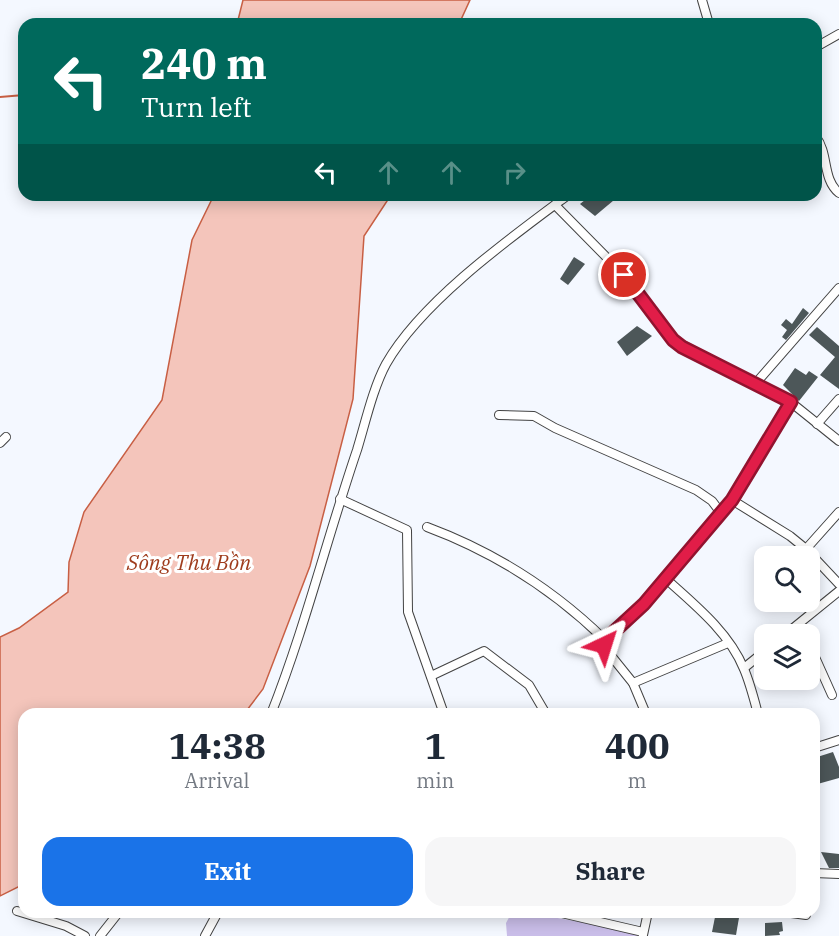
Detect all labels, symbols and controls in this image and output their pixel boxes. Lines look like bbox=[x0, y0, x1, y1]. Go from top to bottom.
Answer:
text: 240 m bbox=[141, 36, 267, 91]
icon: left bbox=[42, 42, 120, 120]
text: Turn left bbox=[141, 89, 252, 124]
icon: left bbox=[309, 156, 342, 189]
icon: ahead bbox=[372, 156, 405, 189]
icon: ahead bbox=[435, 156, 468, 189]
icon: right bbox=[498, 156, 531, 189]
pin bbox=[598, 249, 649, 300]
icon: arrive bbox=[607, 258, 640, 291]
map controls bbox=[754, 546, 820, 690]
button: search bbox=[754, 546, 820, 612]
water label: Sông Thu Bồn bbox=[126, 548, 251, 576]
position arrow bbox=[572, 613, 636, 677]
button: layers bbox=[754, 624, 820, 690]
text: 14:38 bbox=[168, 722, 266, 769]
text: 1 bbox=[424, 722, 446, 769]
text: 400 bbox=[605, 722, 670, 769]
text: Arrival bbox=[185, 767, 250, 794]
text: min bbox=[416, 767, 454, 794]
text: m bbox=[628, 767, 647, 794]
button: Exit bbox=[42, 837, 413, 906]
button: Share bbox=[425, 837, 796, 906]

